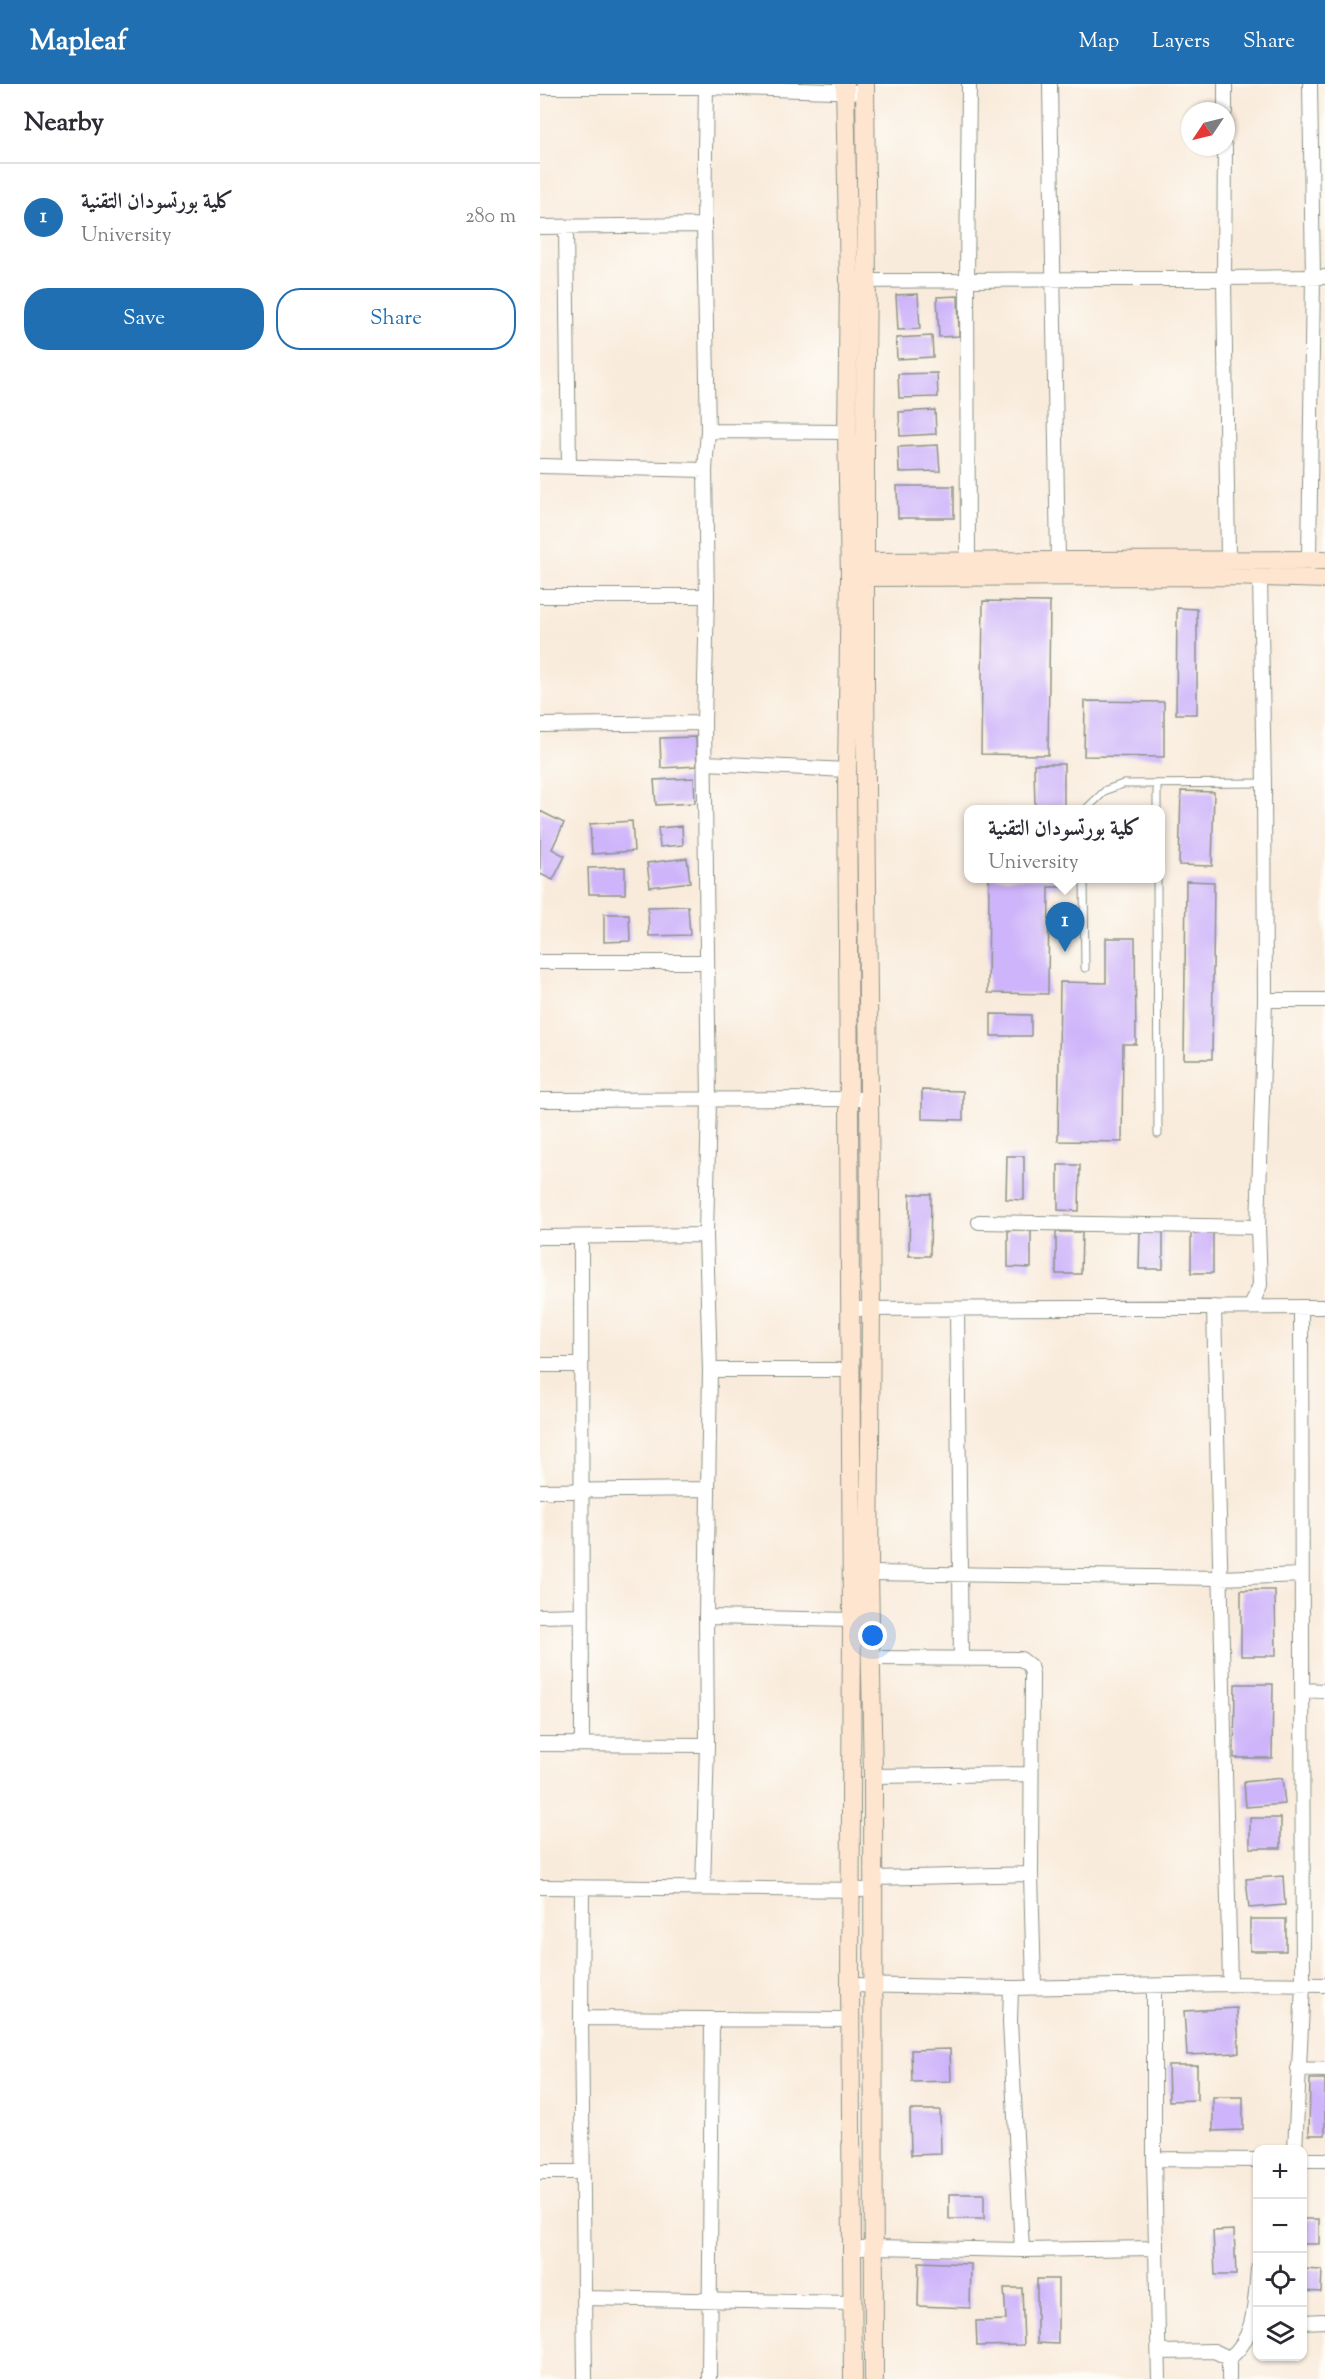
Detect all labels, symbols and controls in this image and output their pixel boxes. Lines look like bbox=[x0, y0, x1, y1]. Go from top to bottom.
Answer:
text: Mapleaf bbox=[30, 22, 127, 62]
text: Map bbox=[1079, 27, 1119, 57]
text: Layers bbox=[1152, 27, 1210, 57]
text: Share bbox=[1243, 27, 1295, 57]
north arrow bbox=[1181, 102, 1235, 156]
text: Nearby bbox=[24, 105, 104, 142]
text: كلية بورتسودان التقنية bbox=[81, 187, 234, 219]
text: 1 bbox=[40, 203, 47, 232]
text: 280 m bbox=[465, 203, 516, 232]
text: University bbox=[81, 222, 172, 251]
button: Save bbox=[24, 288, 264, 350]
button: Share bbox=[276, 288, 516, 350]
popup bbox=[964, 805, 1165, 883]
text: كلية بورتسودان التقنية bbox=[988, 814, 1141, 846]
text: University bbox=[988, 849, 1079, 878]
pin: 1 bbox=[1046, 902, 1084, 952]
your location bbox=[858, 1621, 887, 1650]
map controls bbox=[1253, 2145, 1307, 2361]
button: + bbox=[1253, 2145, 1307, 2199]
button: − bbox=[1253, 2199, 1307, 2253]
button: locate bbox=[1253, 2253, 1307, 2307]
button: layers bbox=[1253, 2307, 1307, 2361]

